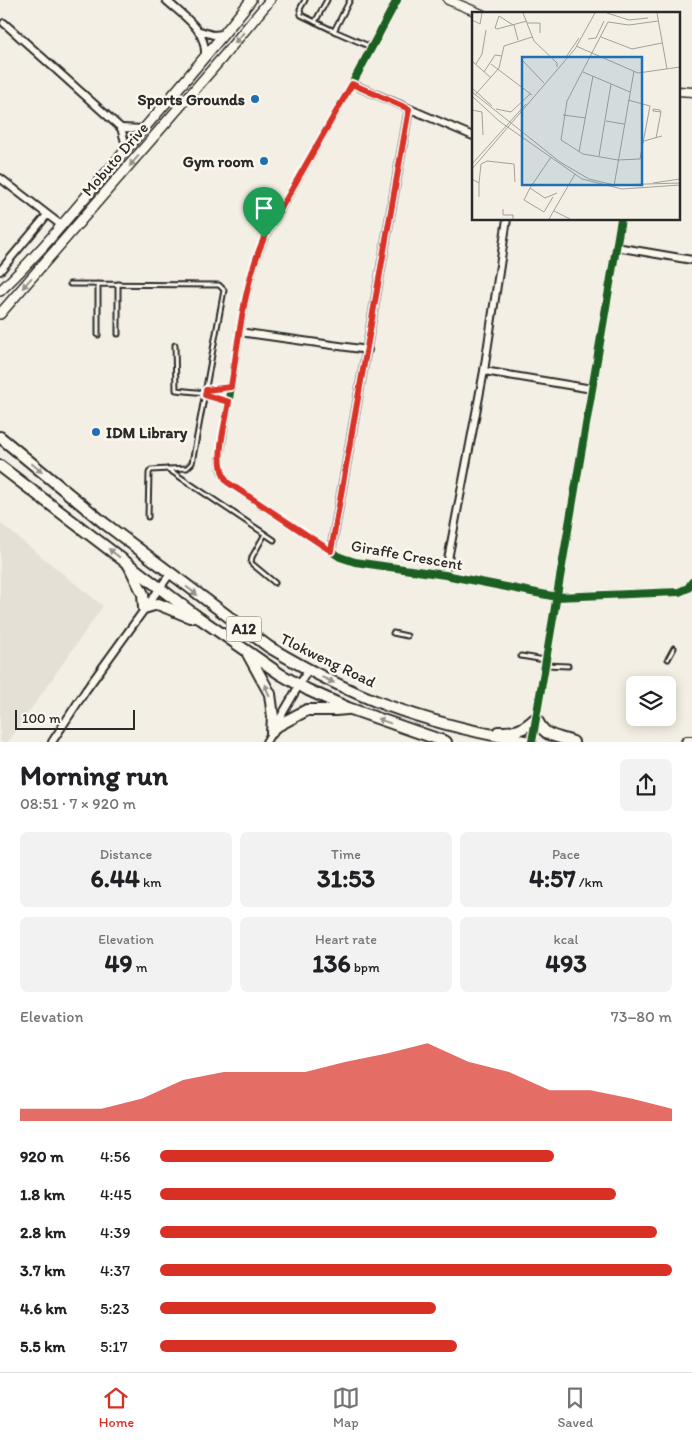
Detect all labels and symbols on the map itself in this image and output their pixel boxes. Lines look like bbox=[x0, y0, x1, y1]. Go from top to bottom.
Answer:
inset map bbox=[472, 12, 680, 220]
one-way arrow bbox=[234, 31, 245, 44]
place label: Sports Grounds bbox=[138, 90, 245, 110]
marker: Sports Grounds bbox=[249, 93, 261, 105]
street label: Mobuto Drive bbox=[78, 118, 152, 200]
place label: Gym room bbox=[183, 152, 255, 172]
one-way arrow bbox=[128, 154, 139, 167]
marker: Gym room bbox=[258, 155, 270, 167]
pin bbox=[243, 187, 285, 238]
one-way arrow bbox=[21, 277, 32, 290]
place label: IDM Library bbox=[106, 423, 188, 443]
marker: IDM Library bbox=[90, 426, 102, 438]
one-way arrow bbox=[31, 463, 44, 474]
street label: Giraffe Crescent bbox=[350, 536, 464, 574]
one-way arrow bbox=[108, 547, 121, 558]
one-way arrow bbox=[185, 585, 198, 596]
road number: A12 bbox=[226, 616, 262, 642]
street label: Tlokweng Road bbox=[277, 629, 379, 691]
one-way arrow bbox=[321, 676, 335, 684]
one-way arrow bbox=[263, 683, 271, 697]
scale bar bbox=[15, 707, 135, 730]
one-way arrow bbox=[376, 717, 391, 724]

